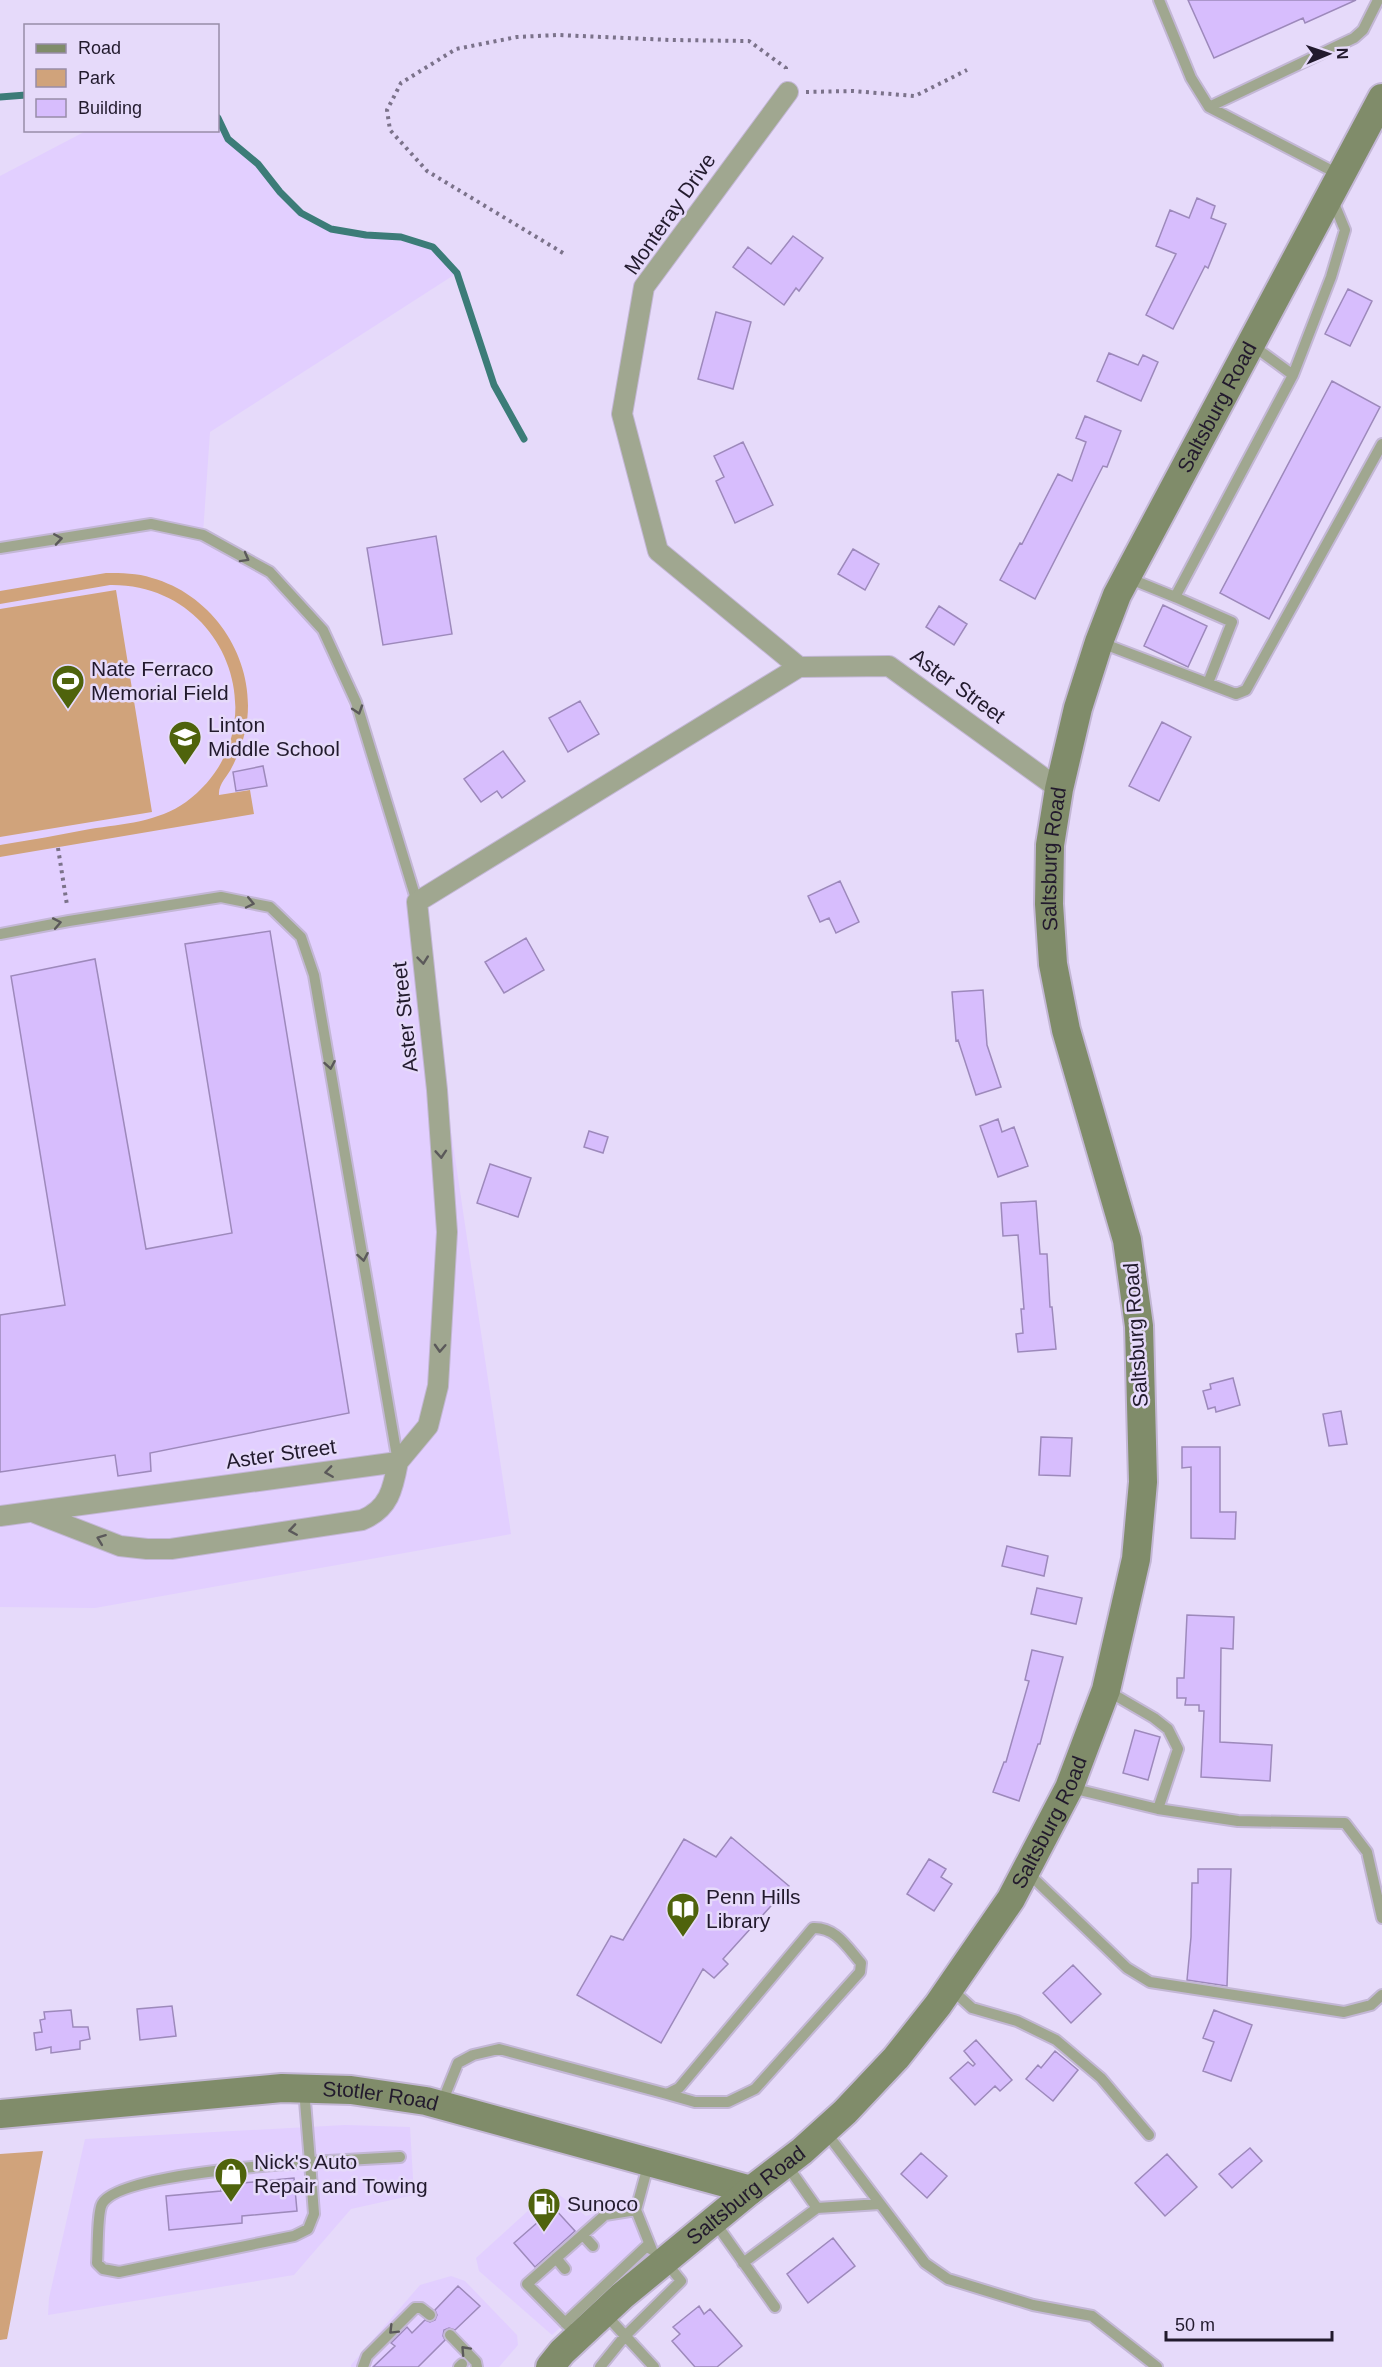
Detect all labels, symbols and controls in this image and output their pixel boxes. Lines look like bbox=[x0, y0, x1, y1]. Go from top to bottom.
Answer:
legend bbox=[24, 24, 219, 132]
north arrow bbox=[1298, 24, 1358, 84]
text: Road bbox=[78, 38, 121, 58]
text: N bbox=[1334, 47, 1351, 60]
text: Park bbox=[78, 68, 116, 88]
text: Building bbox=[78, 98, 142, 118]
street label: Monteray Drive bbox=[619, 149, 720, 279]
street label: Saltsburg Road bbox=[1172, 338, 1261, 476]
one-way arrow bbox=[53, 533, 62, 545]
one-way arrow bbox=[239, 551, 249, 562]
street label: Aster Street bbox=[907, 644, 1010, 728]
place label: Nate Ferraco Memorial Field bbox=[91, 657, 229, 704]
sports icon: Nate Ferraco Memorial Field bbox=[50, 663, 86, 710]
one-way arrow bbox=[351, 704, 364, 715]
place label: Linton Middle School bbox=[208, 713, 340, 760]
school or university icon: Linton Middle School bbox=[167, 719, 203, 766]
street label: Saltsburg Road bbox=[1037, 785, 1070, 932]
one-way arrow bbox=[244, 896, 254, 909]
one-way arrow bbox=[52, 917, 62, 930]
one-way arrow bbox=[416, 955, 429, 964]
street label: Aster Street bbox=[387, 961, 422, 1073]
one-way arrow bbox=[323, 1060, 335, 1070]
one-way arrow bbox=[434, 1149, 447, 1158]
one-way arrow bbox=[356, 1252, 368, 1262]
street label: Saltsburg Road bbox=[1119, 1262, 1152, 1408]
one-way arrow bbox=[434, 1344, 447, 1353]
street label: Aster Street bbox=[224, 1434, 338, 1473]
one-way arrow bbox=[325, 1465, 334, 1477]
one-way arrow bbox=[288, 1524, 298, 1536]
one-way arrow bbox=[96, 1534, 107, 1546]
street label: Saltsburg Road bbox=[1007, 1753, 1091, 1892]
place label: Penn Hills Library bbox=[706, 1885, 801, 1932]
library icon: Penn Hills Library bbox=[665, 1891, 701, 1938]
street label: Stotler Road bbox=[322, 2077, 441, 2115]
street label: Saltsburg Road bbox=[682, 2141, 809, 2249]
place label: Nick's Auto Repair and Towing bbox=[254, 2150, 428, 2197]
shop icon: Nick's Auto Repair and Towing bbox=[213, 2156, 249, 2203]
fuel station icon: Sunoco bbox=[526, 2186, 562, 2233]
place label: Sunoco bbox=[567, 2192, 638, 2215]
scale bar bbox=[1166, 2304, 1332, 2342]
text: 50 m bbox=[1175, 2315, 1215, 2335]
one-way arrow bbox=[389, 2323, 400, 2333]
one-way arrow bbox=[461, 2347, 472, 2357]

